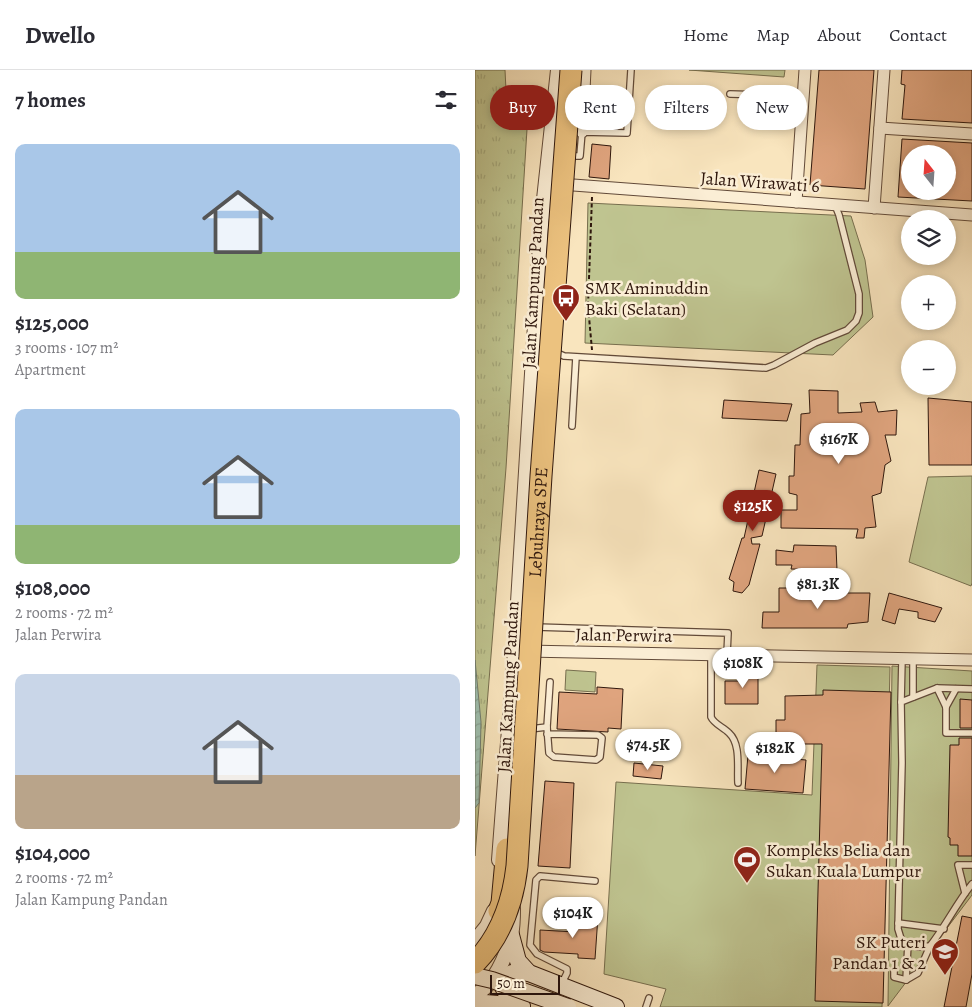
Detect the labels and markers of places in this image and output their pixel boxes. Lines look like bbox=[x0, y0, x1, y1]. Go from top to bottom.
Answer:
place label: SMK Aminuddin Baki (Selatan) bbox=[585, 276, 709, 321]
bus stop icon: SMK Aminuddin Baki (Selatan) bbox=[551, 283, 581, 322]
pin: $167K bbox=[804, 422, 874, 465]
pin: $125K bbox=[718, 490, 788, 532]
pin: $81.3K bbox=[777, 568, 859, 610]
pin: $108K bbox=[708, 646, 778, 689]
pin: $74.5K bbox=[607, 728, 689, 771]
pin: $182K bbox=[740, 732, 810, 774]
place label: Kompleks Belia dan Sukan Kuala Lumpur bbox=[766, 838, 921, 883]
sports icon: Kompleks Belia dan Sukan Kuala Lumpur bbox=[732, 845, 762, 884]
pin: $104K bbox=[538, 896, 608, 939]
place label: SK Puteri Pandan 1 & 2 bbox=[832, 930, 926, 975]
school or university icon: SK Puteri Pandan 1 & 2 bbox=[930, 937, 960, 976]

